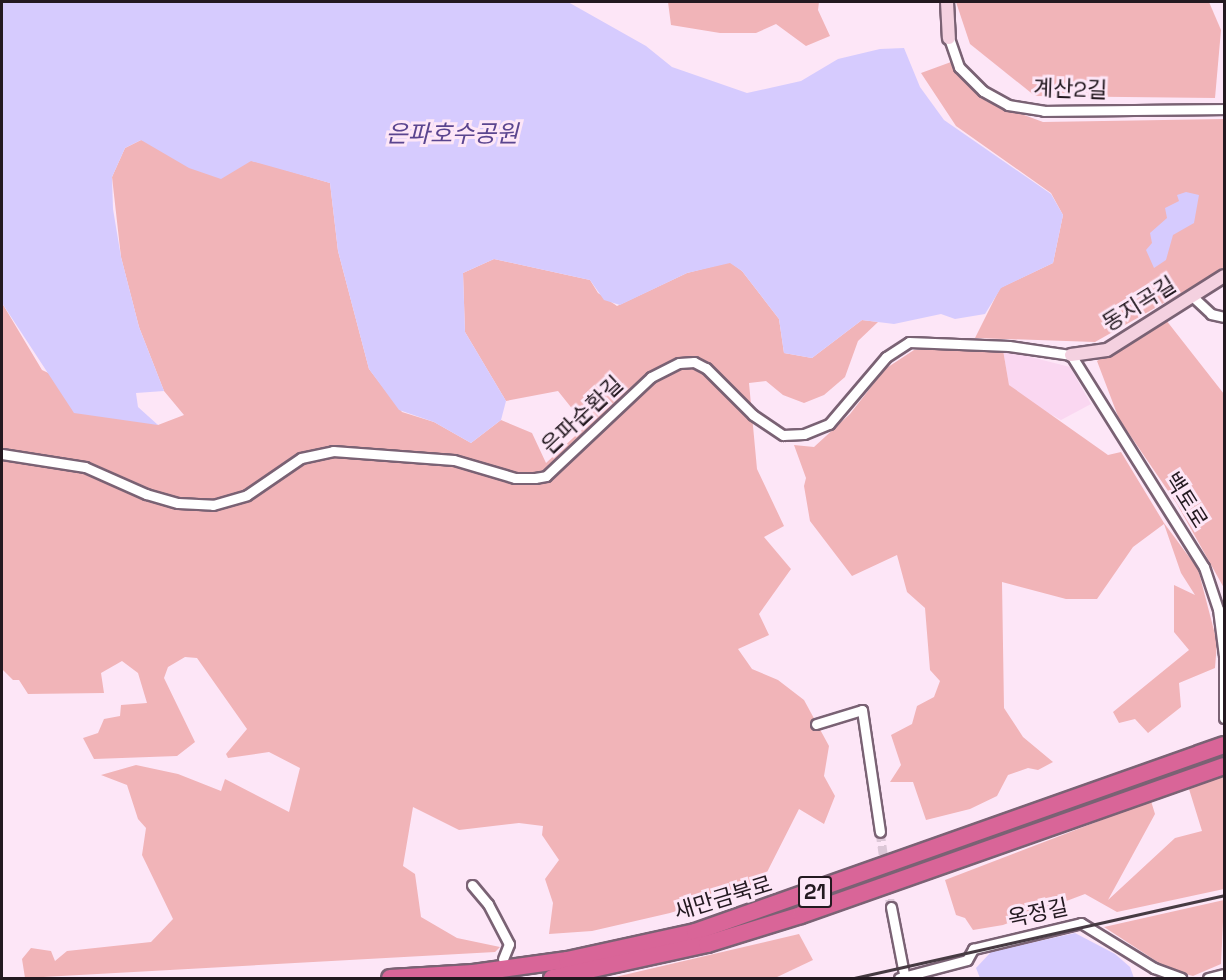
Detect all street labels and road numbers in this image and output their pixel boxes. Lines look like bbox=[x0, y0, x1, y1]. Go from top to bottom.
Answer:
street label: 계산2길 bbox=[1033, 75, 1107, 103]
street label: 동지곡길 bbox=[1098, 271, 1180, 337]
street label: 은파순환길 bbox=[536, 371, 628, 459]
street label: 백토로 bbox=[1159, 467, 1213, 533]
street label: 새만금북로 bbox=[671, 871, 775, 925]
road number: 21 bbox=[797, 874, 833, 910]
street label: 옥정길 bbox=[1006, 894, 1070, 932]

